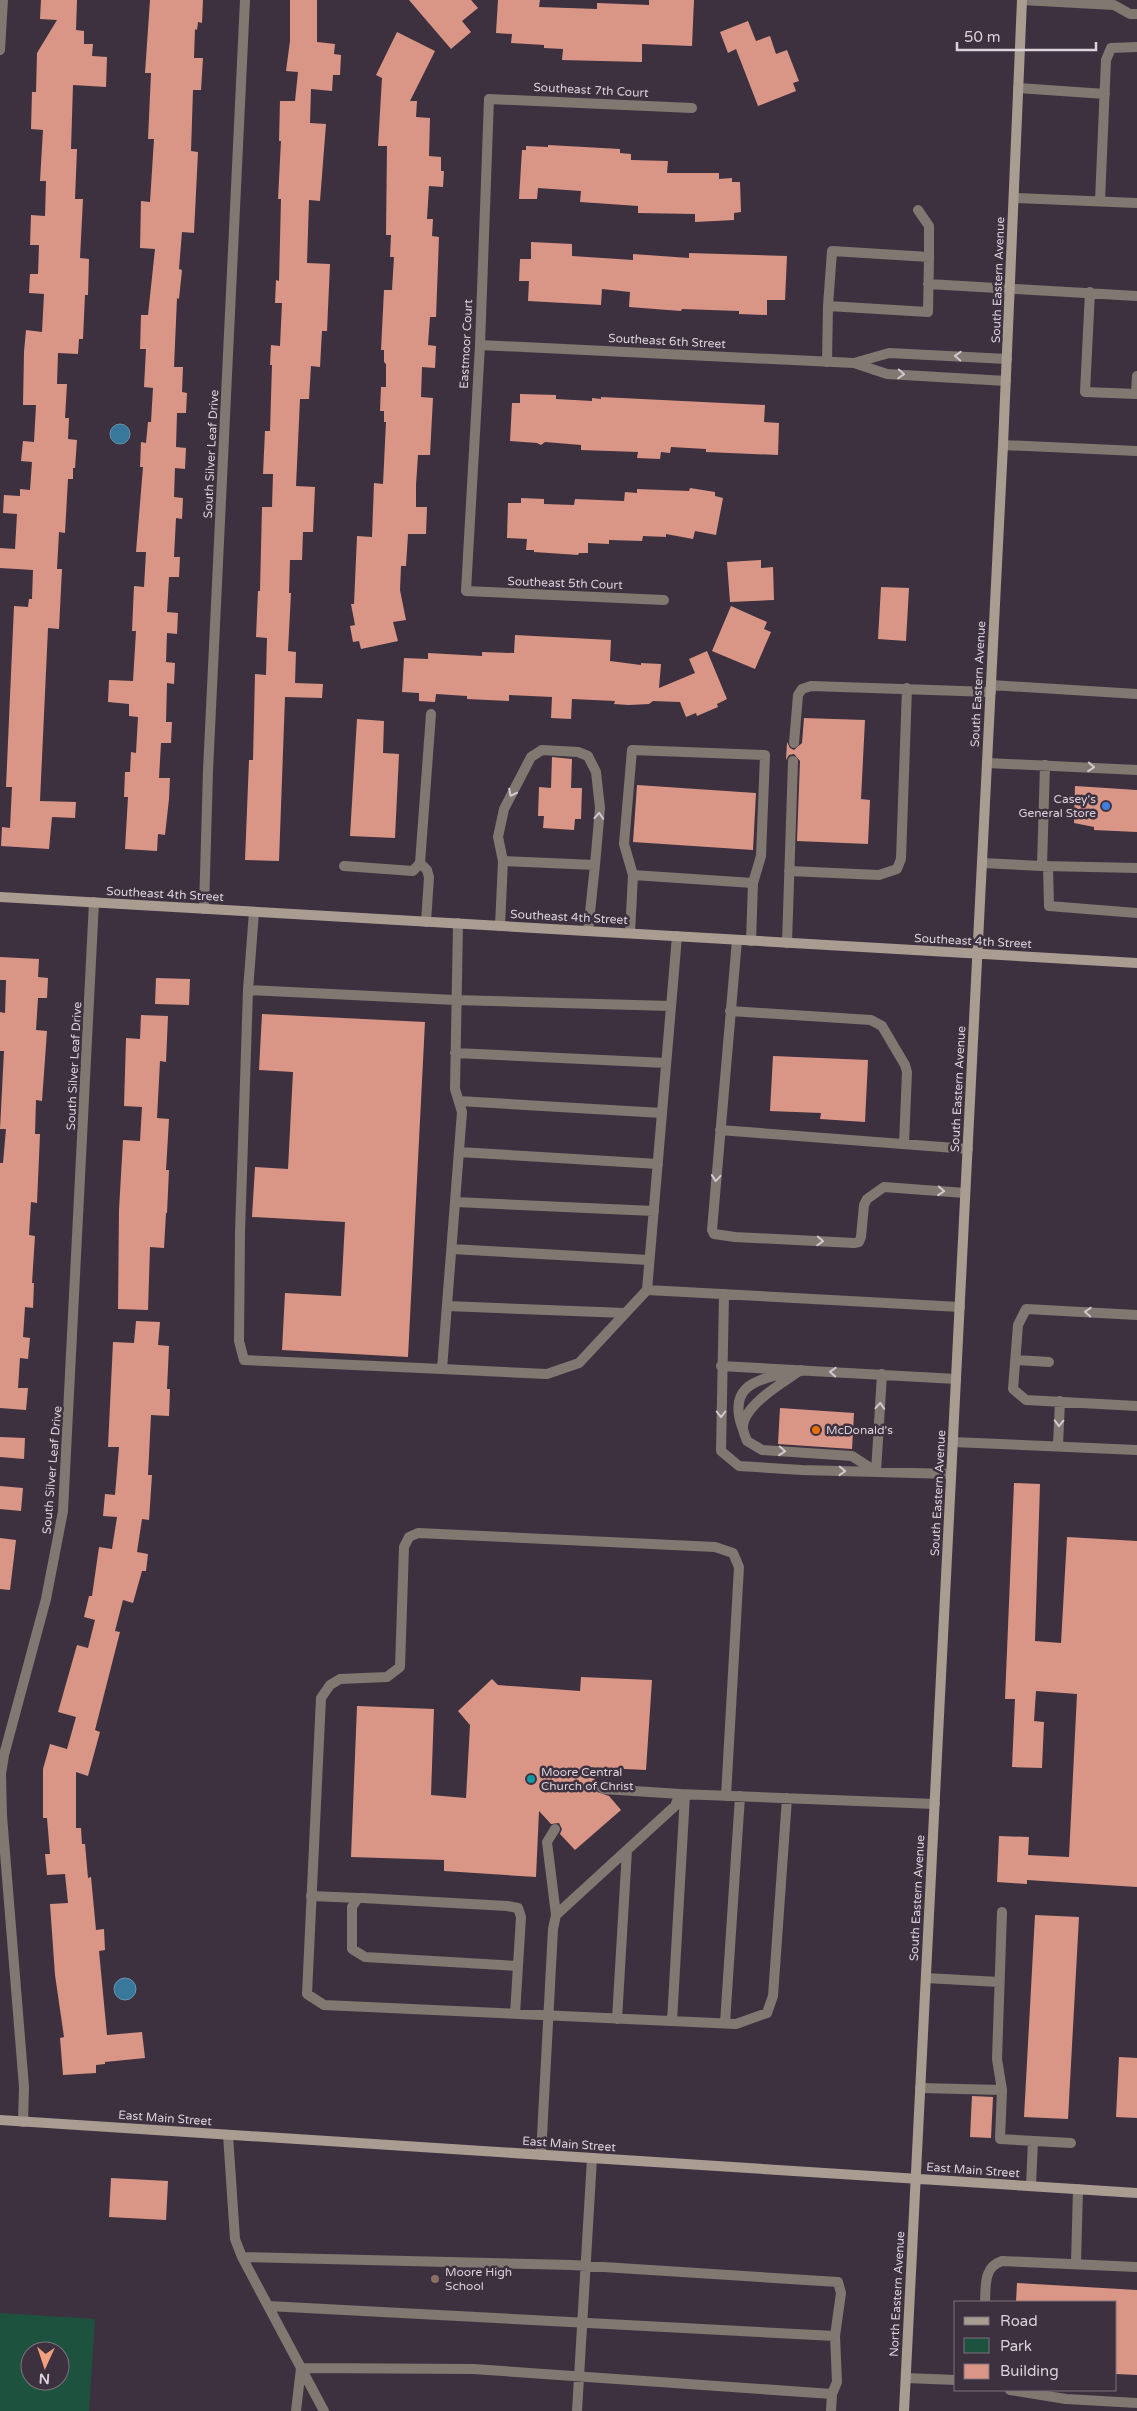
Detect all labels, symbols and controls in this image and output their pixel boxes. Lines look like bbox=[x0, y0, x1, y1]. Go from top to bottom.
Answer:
scale bar bbox=[957, 20, 1096, 52]
text: 50 m bbox=[964, 28, 1001, 46]
street label: Southeast 7th Court bbox=[533, 80, 649, 100]
street label: South Eastern Avenue bbox=[989, 216, 1007, 343]
street label: Eastmoor Court bbox=[457, 298, 475, 389]
street label: Southeast 6th Street bbox=[608, 331, 727, 351]
one-way arrow bbox=[954, 351, 962, 362]
one-way arrow bbox=[897, 369, 905, 380]
street label: South Silver Leaf Drive bbox=[201, 389, 221, 519]
street label: Southeast 5th Court bbox=[507, 574, 623, 592]
street label: South Eastern Avenue bbox=[968, 620, 988, 747]
one-way arrow bbox=[1087, 762, 1095, 773]
one-way arrow bbox=[508, 788, 518, 797]
place label: Casey's General Store bbox=[1018, 792, 1096, 820]
marker: Casey's General Store bbox=[1100, 800, 1112, 812]
one-way arrow bbox=[593, 812, 604, 820]
street label: Southeast 4th Street bbox=[106, 884, 225, 904]
street label: Southeast 4th Street bbox=[510, 907, 629, 927]
street label: Southeast 4th Street bbox=[914, 931, 1033, 951]
street label: South Silver Leaf Drive bbox=[64, 1001, 84, 1131]
street label: South Eastern Avenue bbox=[948, 1025, 968, 1152]
one-way arrow bbox=[711, 1175, 722, 1183]
one-way arrow bbox=[938, 1185, 946, 1196]
one-way arrow bbox=[816, 1236, 824, 1247]
one-way arrow bbox=[1084, 1307, 1092, 1318]
one-way arrow bbox=[829, 1366, 837, 1377]
one-way arrow bbox=[875, 1401, 886, 1409]
street label: South Silver Leaf Drive bbox=[39, 1405, 65, 1535]
one-way arrow bbox=[716, 1411, 726, 1419]
one-way arrow bbox=[1054, 1420, 1064, 1427]
place label: McDonald's bbox=[826, 1423, 893, 1437]
marker: McDonald's bbox=[810, 1424, 822, 1436]
street label: South Eastern Avenue bbox=[928, 1429, 948, 1556]
one-way arrow bbox=[778, 1446, 786, 1457]
one-way arrow bbox=[838, 1466, 846, 1476]
place label: Moore Central Church of Christ bbox=[541, 1765, 634, 1793]
marker: Moore Central Church of Christ bbox=[525, 1773, 537, 1785]
street label: South Eastern Avenue bbox=[907, 1834, 927, 1961]
street label: East Main Street bbox=[118, 2108, 213, 2128]
street label: East Main Street bbox=[522, 2134, 617, 2154]
street label: East Main Street bbox=[926, 2160, 1021, 2180]
street label: North Eastern Avenue bbox=[887, 2231, 907, 2357]
place label: Moore High School bbox=[445, 2265, 512, 2293]
marker: Moore High School bbox=[429, 2273, 441, 2285]
legend bbox=[954, 2301, 1117, 2391]
text: Road bbox=[1000, 2312, 1038, 2330]
text: Park bbox=[1000, 2337, 1032, 2355]
north arrow bbox=[20, 2341, 70, 2391]
text: Building bbox=[1000, 2362, 1059, 2380]
text: N bbox=[38, 2370, 50, 2387]

